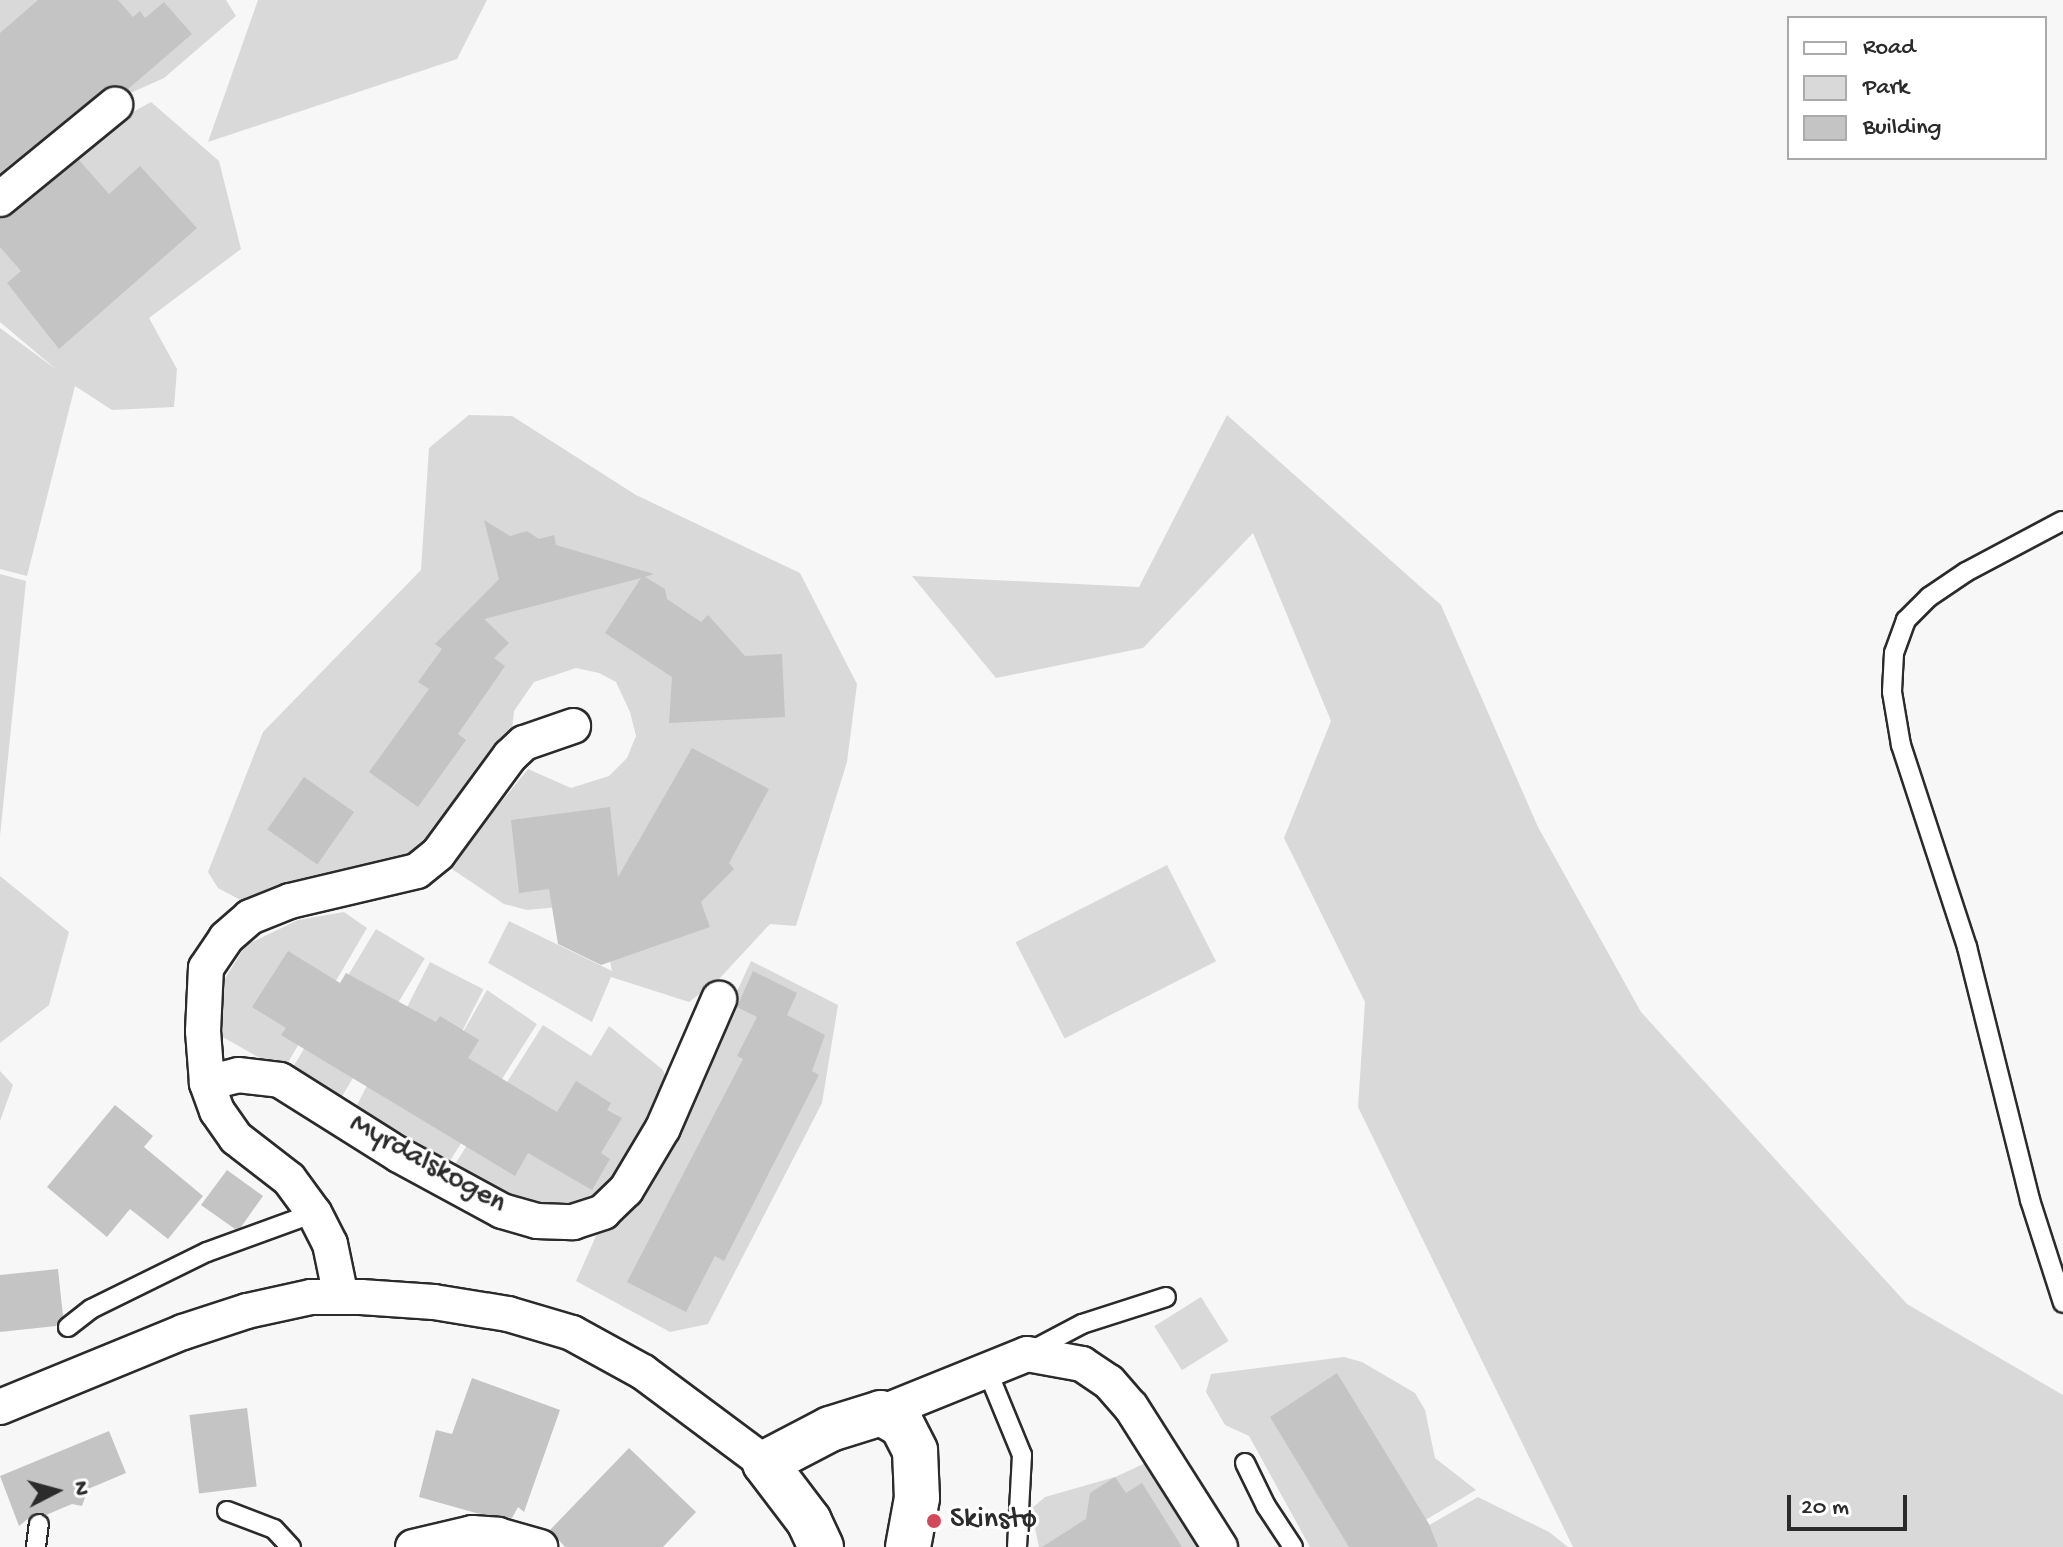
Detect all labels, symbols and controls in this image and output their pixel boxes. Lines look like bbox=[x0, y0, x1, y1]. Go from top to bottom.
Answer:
legend bbox=[1787, 16, 2047, 160]
text: Road bbox=[1863, 34, 1915, 63]
text: Park bbox=[1863, 74, 1909, 103]
text: Building bbox=[1863, 114, 1941, 143]
street label: Myrdalskogen bbox=[342, 1107, 512, 1223]
north arrow bbox=[16, 1451, 96, 1531]
scale bar bbox=[1791, 1479, 1911, 1529]
text: N bbox=[66, 1480, 94, 1497]
text: 20 m bbox=[1801, 1494, 1849, 1523]
place label: Skinstø bbox=[950, 1503, 1037, 1539]
marker: Skinstø bbox=[925, 1512, 943, 1530]

